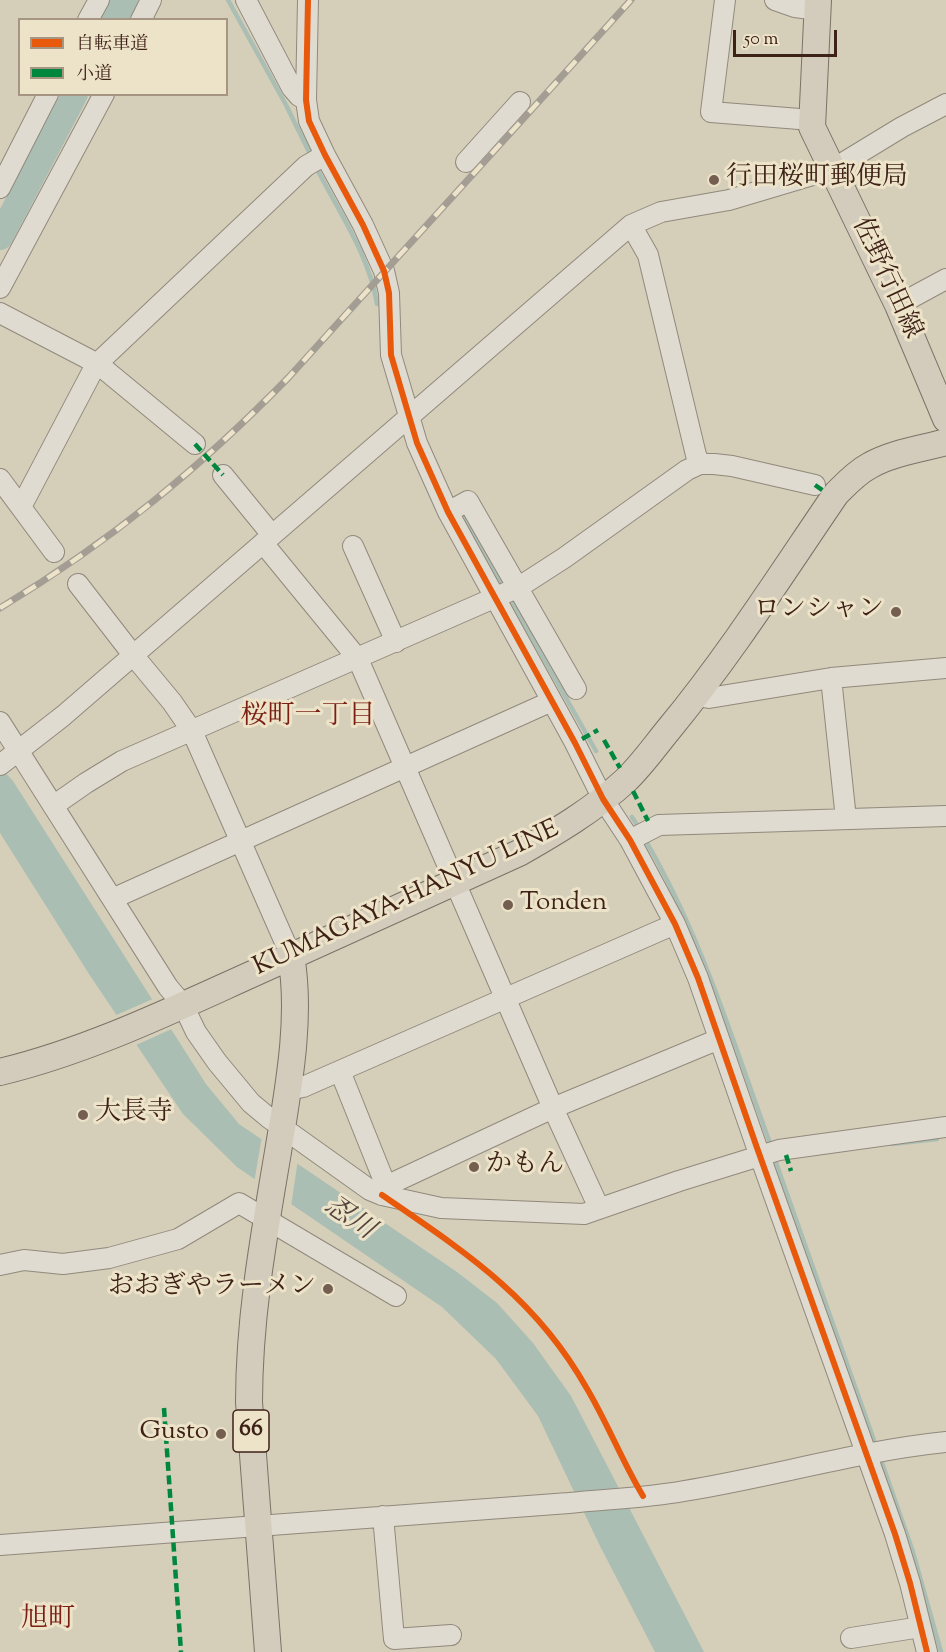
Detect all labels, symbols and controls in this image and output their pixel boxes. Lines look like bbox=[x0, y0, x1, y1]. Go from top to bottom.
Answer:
legend bbox=[18, 18, 228, 96]
scale bar bbox=[736, 18, 840, 56]
text: 50 m bbox=[744, 27, 778, 53]
text: 自転車道 bbox=[76, 32, 148, 58]
text: 小道 bbox=[76, 62, 112, 88]
place label: 行田桜町郵便局 bbox=[726, 164, 908, 196]
marker: 行田桜町郵便局 bbox=[707, 173, 721, 187]
street label: 佐野行田線 bbox=[843, 213, 927, 345]
place label: ロンシャン bbox=[754, 596, 884, 628]
marker: ロンシャン bbox=[889, 605, 903, 619]
district label: 桜町一丁目 bbox=[241, 702, 375, 734]
street label: KUMAGAYA-HANYU LINE bbox=[249, 815, 565, 985]
place label: Tonden bbox=[520, 889, 607, 921]
marker: Tonden bbox=[501, 898, 515, 912]
place label: 大長寺 bbox=[95, 1099, 173, 1131]
marker: 大長寺 bbox=[76, 1108, 90, 1122]
place label: かもん bbox=[486, 1151, 564, 1183]
marker: かもん bbox=[467, 1160, 481, 1174]
water label: 忍川 bbox=[317, 1191, 379, 1249]
place label: おおぎやラーメン bbox=[108, 1273, 316, 1305]
marker: おおぎやラーメン bbox=[321, 1282, 335, 1296]
road number: 66 bbox=[233, 1410, 269, 1452]
place label: Gusto bbox=[139, 1418, 209, 1450]
marker: Gusto bbox=[214, 1427, 228, 1441]
district label: 旭町 bbox=[21, 1605, 75, 1637]

